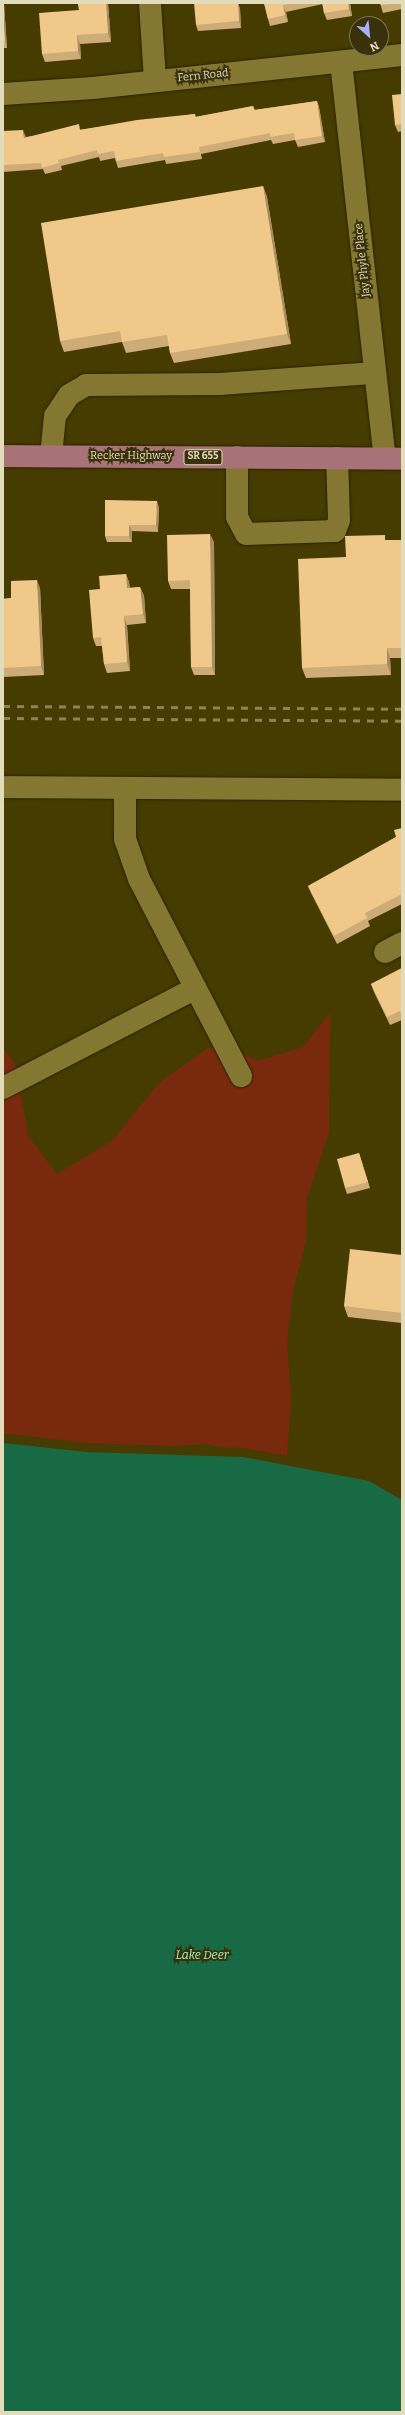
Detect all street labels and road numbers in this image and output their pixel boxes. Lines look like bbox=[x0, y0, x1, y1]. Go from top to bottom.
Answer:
street label: Fern Road bbox=[177, 67, 229, 85]
street label: Jay Phyle Place bbox=[353, 222, 373, 298]
street label: Recker Highway bbox=[90, 449, 172, 463]
road number: SR 655 bbox=[183, 449, 223, 465]

